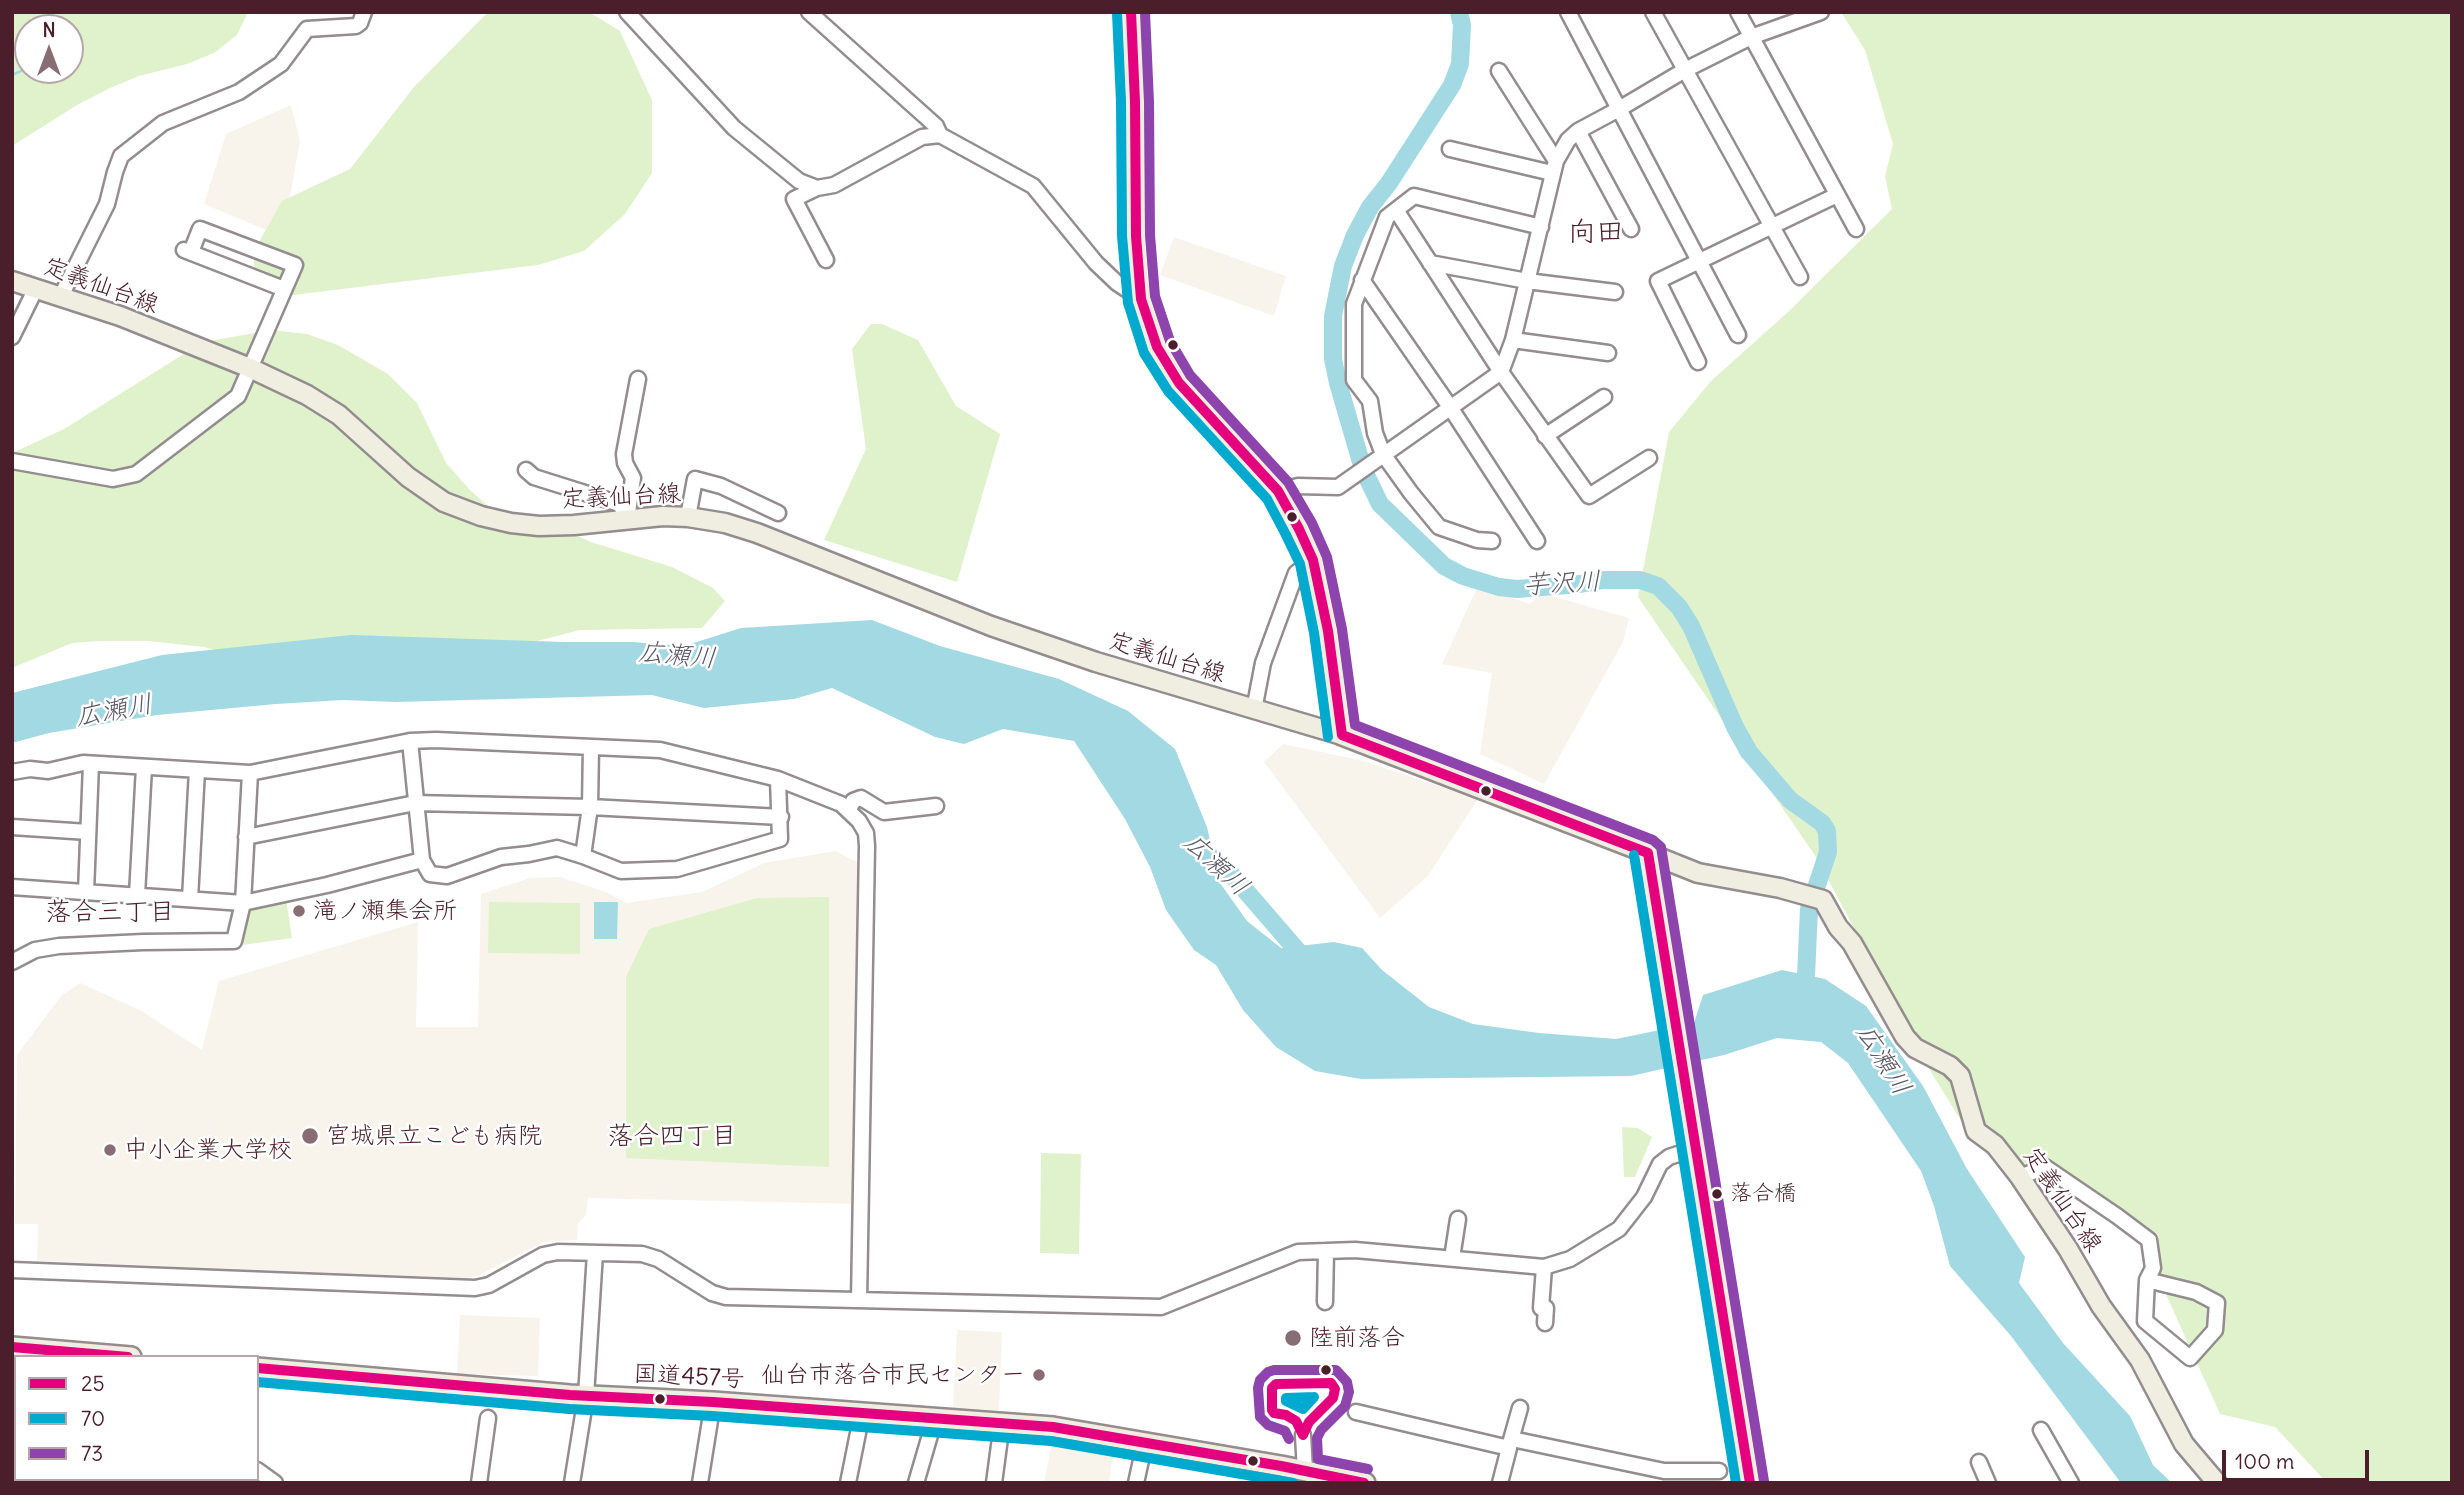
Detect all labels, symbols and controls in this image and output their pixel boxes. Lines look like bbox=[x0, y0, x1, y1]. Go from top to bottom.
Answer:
north arrow bbox=[14, 14, 84, 84]
text: N bbox=[42, 18, 56, 42]
district label: 向田 bbox=[1568, 216, 1624, 250]
street label: 定義仙台線 bbox=[40, 252, 162, 320]
unlabelled marker bbox=[1166, 338, 1180, 352]
street label: 定義仙台線 bbox=[560, 479, 682, 515]
unlabelled marker bbox=[1285, 510, 1299, 524]
water label: 芋沢川 bbox=[1522, 566, 1602, 602]
street label: 定義仙台線 bbox=[1105, 627, 1229, 689]
water label: 広瀬川 bbox=[637, 637, 717, 675]
water label: 広瀬川 bbox=[73, 689, 155, 733]
unlabelled marker bbox=[1479, 784, 1493, 798]
water label: 広瀬川 bbox=[1177, 827, 1255, 903]
district label: 落合三丁目 bbox=[45, 897, 175, 929]
place label: 滝ノ瀬集会所 bbox=[313, 897, 457, 925]
marker: 滝ノ瀬集会所 bbox=[291, 903, 307, 919]
water label: 広瀬川 bbox=[1849, 1019, 1917, 1101]
district label: 落合四丁目 bbox=[607, 1121, 737, 1153]
place label: 宮城県立こども病院 bbox=[326, 1122, 542, 1150]
marker: 宮城県立こども病院 bbox=[300, 1126, 320, 1146]
place label: 中小企業大学校 bbox=[124, 1136, 292, 1164]
marker: 中小企業大学校 bbox=[102, 1142, 118, 1158]
street label: 定義仙台線 bbox=[2017, 1142, 2107, 1258]
place label: 落合橋 bbox=[1730, 1181, 1796, 1207]
marker: 落合橋 bbox=[1710, 1187, 1724, 1201]
place label: 陸前落合 bbox=[1309, 1324, 1405, 1352]
marker: 陸前落合 bbox=[1283, 1328, 1303, 1348]
legend bbox=[14, 1355, 259, 1481]
street label: 国道457号 bbox=[633, 1360, 745, 1394]
place label: 仙台市落合市民センター bbox=[761, 1361, 1025, 1389]
unlabelled marker bbox=[1319, 1363, 1333, 1377]
marker: 仙台市落合市民センター bbox=[1031, 1367, 1047, 1383]
text: 25 bbox=[81, 1370, 105, 1397]
unlabelled marker bbox=[653, 1392, 667, 1406]
text: 70 bbox=[81, 1405, 105, 1432]
scale bar bbox=[2226, 1436, 2373, 1480]
text: 73 bbox=[81, 1440, 103, 1467]
text: 100 m bbox=[2235, 1448, 2294, 1475]
unlabelled marker bbox=[1246, 1454, 1260, 1468]

